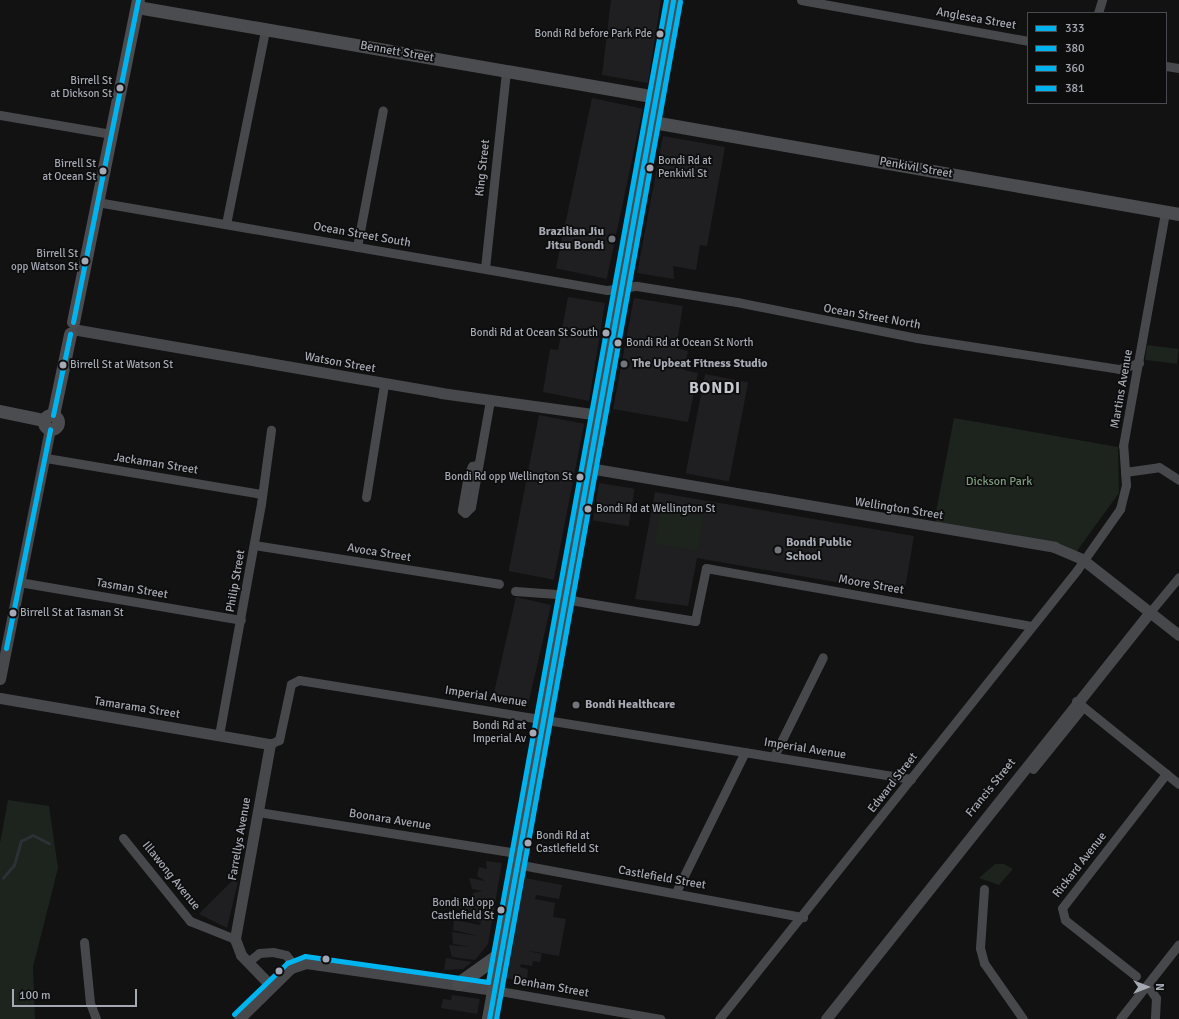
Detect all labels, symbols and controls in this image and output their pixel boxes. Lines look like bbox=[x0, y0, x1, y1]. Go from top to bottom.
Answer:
street label: Anglesea Street bbox=[935, 5, 1017, 33]
legend bbox=[1027, 12, 1167, 104]
text: 333 bbox=[1065, 21, 1084, 36]
place label: Bondi Rd before Park Pde bbox=[534, 27, 652, 41]
marker: Bondi Rd before Park Pde bbox=[655, 29, 665, 39]
street label: Bennett Street bbox=[359, 38, 435, 66]
text: 380 bbox=[1065, 41, 1084, 56]
text: 360 bbox=[1065, 61, 1084, 76]
place label: Birrell St at Dickson St bbox=[51, 75, 112, 101]
text: 381 bbox=[1065, 81, 1084, 96]
marker: Birrell St at Dickson St bbox=[115, 83, 125, 93]
street label: King Street bbox=[473, 139, 493, 197]
street label: Penkivil Street bbox=[878, 154, 954, 182]
place label: Bondi Rd at Penkivil St bbox=[658, 155, 712, 181]
place label: Birrell St at Ocean St bbox=[42, 158, 96, 184]
marker: Bondi Rd at Penkivil St bbox=[645, 163, 655, 173]
marker: Birrell St at Ocean St bbox=[98, 166, 108, 176]
street label: Ocean Street South bbox=[312, 219, 412, 251]
place label: Brazilian Jiu Jitsu Bondi bbox=[539, 225, 604, 253]
marker: Brazilian Jiu Jitsu Bondi bbox=[607, 234, 617, 244]
place label: Birrell St opp Watson St bbox=[11, 248, 78, 274]
marker: Birrell St opp Watson St bbox=[80, 256, 90, 266]
street label: Ocean Street North bbox=[822, 301, 922, 333]
place label: Bondi Rd at Ocean St South bbox=[470, 326, 598, 340]
marker: Bondi Rd at Ocean St South bbox=[601, 328, 611, 338]
place label: Bondi Rd at Ocean St North bbox=[626, 336, 754, 350]
marker: Bondi Rd at Ocean St North bbox=[613, 338, 623, 348]
street label: Martins Avenue bbox=[1108, 348, 1136, 430]
street label: Watson Street bbox=[303, 350, 377, 376]
place label: The Upbeat Fitness Studio bbox=[632, 357, 768, 371]
place label: Birrell St at Watson St bbox=[70, 358, 173, 372]
marker: The Upbeat Fitness Studio bbox=[619, 359, 629, 369]
marker: Birrell St at Watson St bbox=[58, 360, 68, 370]
district label: BONDI bbox=[689, 378, 741, 398]
street label: Jackaman Street bbox=[113, 450, 199, 478]
place label: Bondi Rd opp Wellington St bbox=[445, 470, 572, 484]
marker: Bondi Rd opp Wellington St bbox=[575, 472, 585, 482]
park label: Dickson Park bbox=[966, 475, 1032, 489]
street label: Wellington Street bbox=[854, 495, 944, 523]
place label: Bondi Rd at Wellington St bbox=[596, 502, 715, 516]
marker: Bondi Rd at Wellington St bbox=[583, 504, 593, 514]
place label: Bondi Public School bbox=[786, 536, 852, 564]
street label: Avoca Street bbox=[346, 541, 412, 565]
marker: Bondi Public School bbox=[773, 545, 783, 555]
street label: Philip Street bbox=[223, 548, 249, 614]
street label: Moore Street bbox=[837, 572, 905, 598]
street label: Tasman Street bbox=[95, 576, 169, 602]
place label: Birrell St at Tasman St bbox=[20, 606, 124, 620]
marker: Birrell St at Tasman St bbox=[8, 608, 18, 618]
street label: Imperial Avenue bbox=[444, 683, 528, 711]
street label: Tamarama Street bbox=[93, 694, 181, 722]
place label: Bondi Healthcare bbox=[585, 698, 675, 712]
marker: Bondi Healthcare bbox=[570, 699, 582, 711]
place label: Bondi Rd at Imperial Av bbox=[472, 720, 526, 746]
marker: Bondi Rd at Imperial Av bbox=[528, 728, 538, 738]
street label: Imperial Avenue bbox=[763, 735, 847, 763]
street label: Edward Street bbox=[865, 750, 921, 816]
street label: Francis Street bbox=[963, 756, 1019, 820]
street label: Farrellys Avenue bbox=[226, 796, 254, 882]
street label: Boonara Avenue bbox=[348, 806, 432, 834]
street label: Rickard Avenue bbox=[1050, 829, 1110, 901]
place label: Bondi Rd at Castlefield St bbox=[536, 830, 599, 856]
marker: Bondi Rd at Castlefield St bbox=[523, 838, 533, 848]
street label: Illawong Avenue bbox=[139, 839, 203, 913]
street label: Castlefield Street bbox=[617, 863, 707, 893]
place label: Bondi Rd opp Castlefield St bbox=[431, 897, 494, 923]
marker: Bondi Rd opp Castlefield St bbox=[496, 905, 506, 915]
unlabelled marker bbox=[321, 954, 331, 964]
unlabelled marker bbox=[274, 966, 284, 976]
north arrow bbox=[1127, 967, 1167, 1007]
street label: Denham Street bbox=[512, 973, 590, 1001]
scale bar bbox=[14, 981, 139, 1007]
text: N bbox=[1153, 983, 1166, 991]
text: 100 m bbox=[19, 988, 51, 1003]

